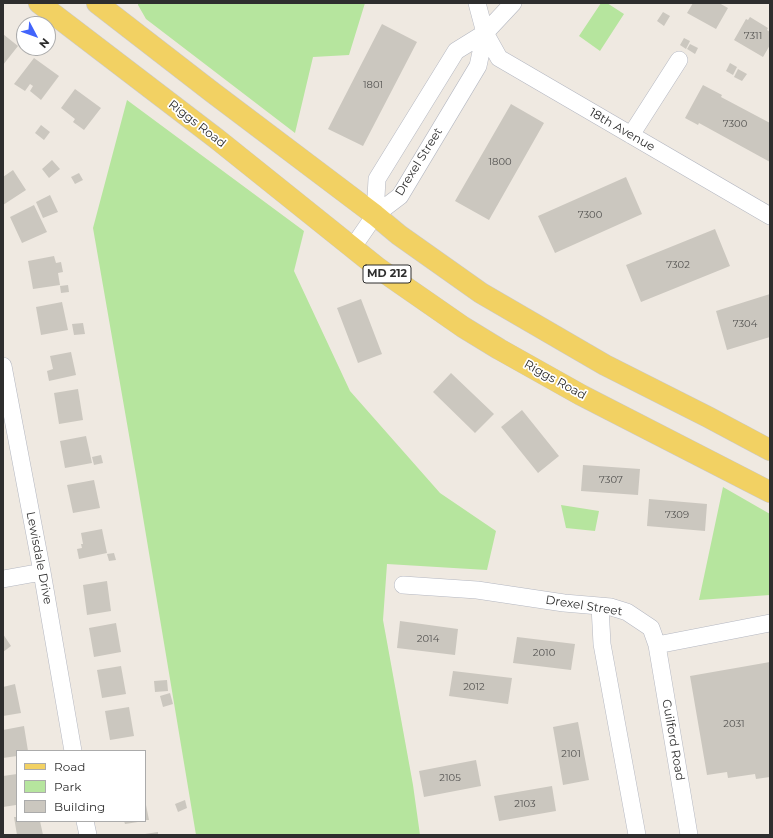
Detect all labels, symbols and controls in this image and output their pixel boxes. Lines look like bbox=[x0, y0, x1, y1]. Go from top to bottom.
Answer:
north arrow bbox=[16, 16, 56, 56]
house number: 7311 bbox=[744, 30, 762, 42]
text: N bbox=[36, 35, 53, 51]
house number: 1801 bbox=[363, 79, 383, 91]
street label: Riggs Road bbox=[165, 97, 229, 151]
street label: 18th Avenue bbox=[587, 105, 657, 155]
house number: 7300 bbox=[723, 118, 747, 130]
street label: Drexel Street bbox=[392, 125, 446, 199]
house number: 1800 bbox=[488, 156, 512, 168]
house number: 7300 bbox=[578, 209, 602, 221]
house number: 7302 bbox=[666, 259, 690, 271]
road number: MD 212 bbox=[363, 265, 411, 283]
house number: 7304 bbox=[733, 318, 757, 330]
street label: Riggs Road bbox=[521, 357, 589, 403]
house number: 7307 bbox=[599, 474, 623, 486]
house number: 7309 bbox=[665, 509, 689, 521]
street label: Lewisdale Drive bbox=[23, 510, 55, 606]
street label: Drexel Street bbox=[544, 593, 624, 619]
house number: 2014 bbox=[417, 633, 439, 645]
house number: 2010 bbox=[533, 647, 555, 659]
house number: 2012 bbox=[463, 681, 485, 693]
street label: Guilford Road bbox=[659, 698, 687, 782]
house number: 2031 bbox=[723, 718, 745, 730]
house number: 2101 bbox=[561, 748, 581, 760]
legend bbox=[16, 750, 146, 822]
text: Road bbox=[54, 759, 85, 774]
house number: 2105 bbox=[439, 772, 461, 784]
text: Park bbox=[54, 779, 81, 794]
house number: 2103 bbox=[514, 798, 536, 810]
text: Building bbox=[54, 799, 105, 814]

